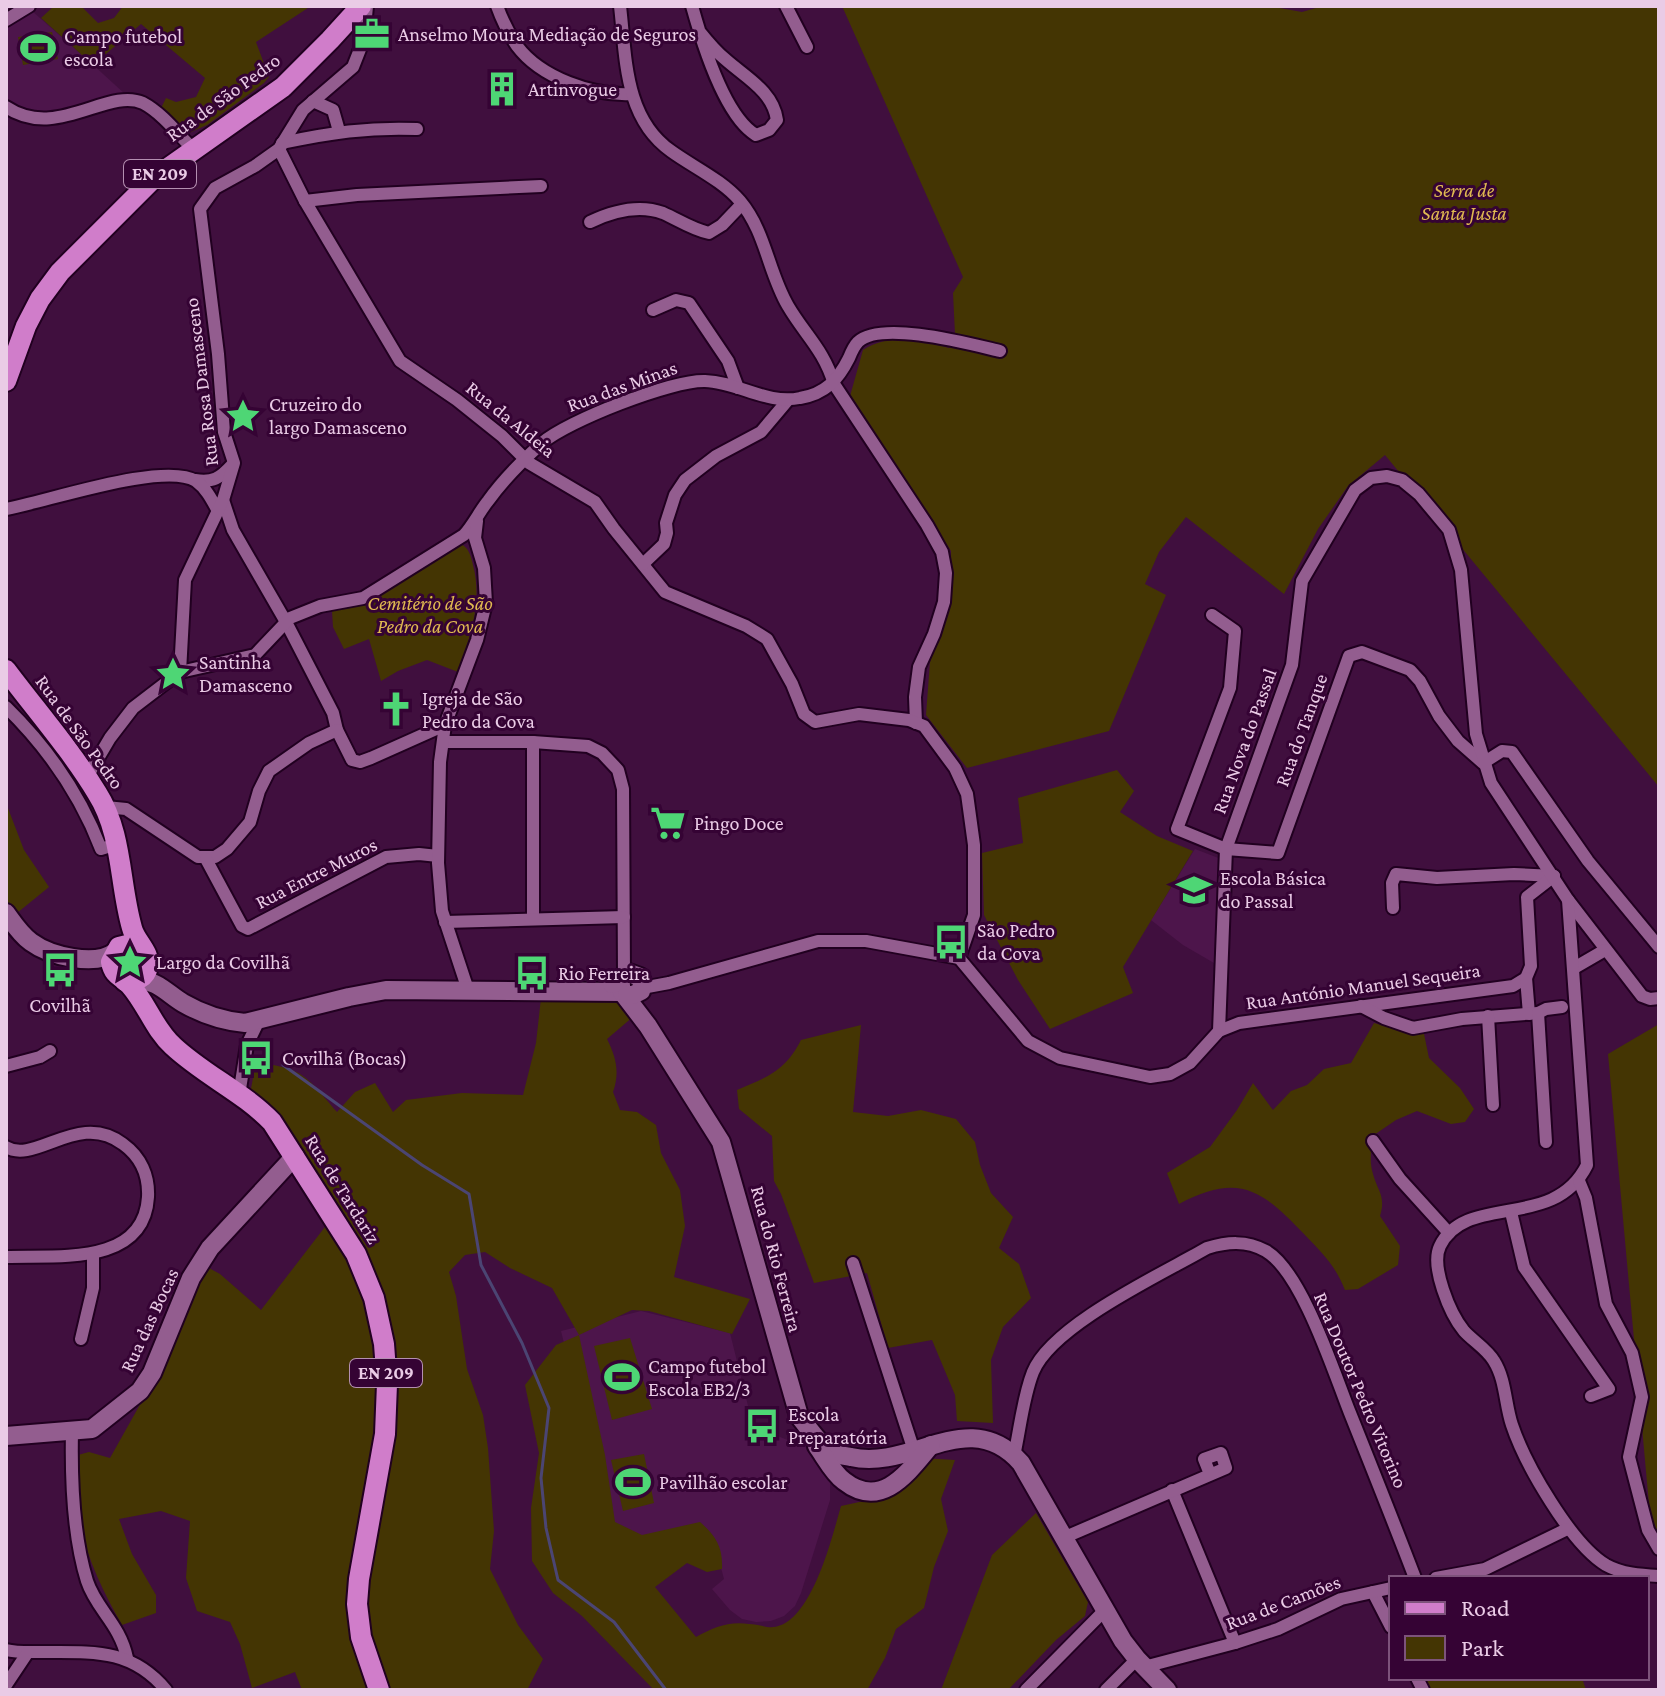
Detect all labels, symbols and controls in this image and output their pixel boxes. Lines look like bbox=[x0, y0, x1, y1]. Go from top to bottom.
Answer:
office icon: Anselmo Moura Mediação de Seguros bbox=[353, 15, 391, 53]
place label: Anselmo Moura Mediação de Seguros bbox=[398, 23, 696, 46]
place label: Campo futebol escola bbox=[64, 25, 182, 70]
sports icon: Campo futebol escola bbox=[19, 29, 57, 67]
street label: Rua de São Pedro bbox=[162, 48, 284, 146]
building icon: Artinvogue bbox=[483, 70, 521, 108]
place label: Artinvogue bbox=[528, 78, 617, 101]
road number: EN 209 bbox=[124, 160, 196, 188]
park label: Serra de Santa Justa bbox=[1421, 179, 1507, 225]
street label: Rua Rosa Damasceno bbox=[180, 296, 222, 467]
street label: Rua das Minas bbox=[564, 356, 680, 416]
street label: Rua da Aldeia bbox=[462, 376, 560, 462]
place label: Cruzeiro do largo Damasceno bbox=[269, 393, 407, 439]
place icon: Cruzeiro do largo Damasceno bbox=[224, 397, 262, 435]
park label: Cemitério de São Pedro da Cova bbox=[367, 592, 493, 637]
place label: Santinha Damasceno bbox=[199, 651, 292, 696]
place icon: Santinha Damasceno bbox=[154, 655, 192, 693]
street label: Rua Nova do Passal bbox=[1208, 665, 1280, 817]
street label: Rua do Tanque bbox=[1270, 670, 1333, 790]
street label: Rua de São Pedro bbox=[31, 671, 129, 793]
place label: Igreja de São Pedro da Cova bbox=[422, 687, 535, 732]
church icon: Igreja de São Pedro da Cova bbox=[377, 690, 415, 728]
supermarket icon: Pingo Doce bbox=[649, 804, 687, 842]
place label: Pingo Doce bbox=[694, 812, 784, 835]
street label: Rua Entre Muros bbox=[252, 833, 381, 913]
place label: Escola Básica do Passal bbox=[1220, 867, 1326, 912]
school or university icon: Escola Básica do Passal bbox=[1175, 871, 1213, 909]
place label: São Pedro da Cova bbox=[977, 919, 1055, 964]
bus stop icon: São Pedro da Cova bbox=[932, 923, 970, 961]
place icon: Largo da Covilhã bbox=[111, 943, 149, 981]
bus stop icon: Covilhã bbox=[41, 951, 79, 989]
place label: Largo da Covilhã bbox=[156, 951, 290, 974]
bus stop icon: Rio Ferreira bbox=[513, 954, 551, 992]
street label: Rua António Manuel Sequeira bbox=[1244, 959, 1482, 1014]
place label: Rio Ferreira bbox=[558, 962, 650, 984]
place label: Covilhã bbox=[29, 994, 91, 1016]
bus stop icon: Covilhã (Bocas) bbox=[237, 1039, 275, 1077]
place label: Covilhã (Bocas) bbox=[282, 1047, 407, 1070]
street label: Rua de Tardariz bbox=[301, 1130, 385, 1248]
street label: Rua do Rio Ferreira bbox=[747, 1183, 807, 1335]
street label: Rua das Bocas bbox=[115, 1264, 183, 1375]
street label: Rua Doutor Pedro Vitorino bbox=[1310, 1289, 1412, 1491]
place label: Campo futebol Escola EB2/3 bbox=[648, 1355, 766, 1400]
sports icon: Campo futebol Escola EB2/3 bbox=[603, 1358, 641, 1396]
road number: EN 209 bbox=[350, 1359, 422, 1387]
place label: Escola Preparatória bbox=[788, 1403, 887, 1449]
bus stop icon: Escola Preparatória bbox=[743, 1407, 781, 1445]
sports icon: Pavilhão escolar bbox=[614, 1463, 652, 1501]
place label: Pavilhão escolar bbox=[659, 1471, 788, 1493]
street label: Rua de Camões bbox=[1223, 1570, 1344, 1634]
legend bbox=[1389, 1576, 1649, 1680]
text: Road bbox=[1461, 1594, 1510, 1621]
text: Park bbox=[1461, 1634, 1504, 1661]

